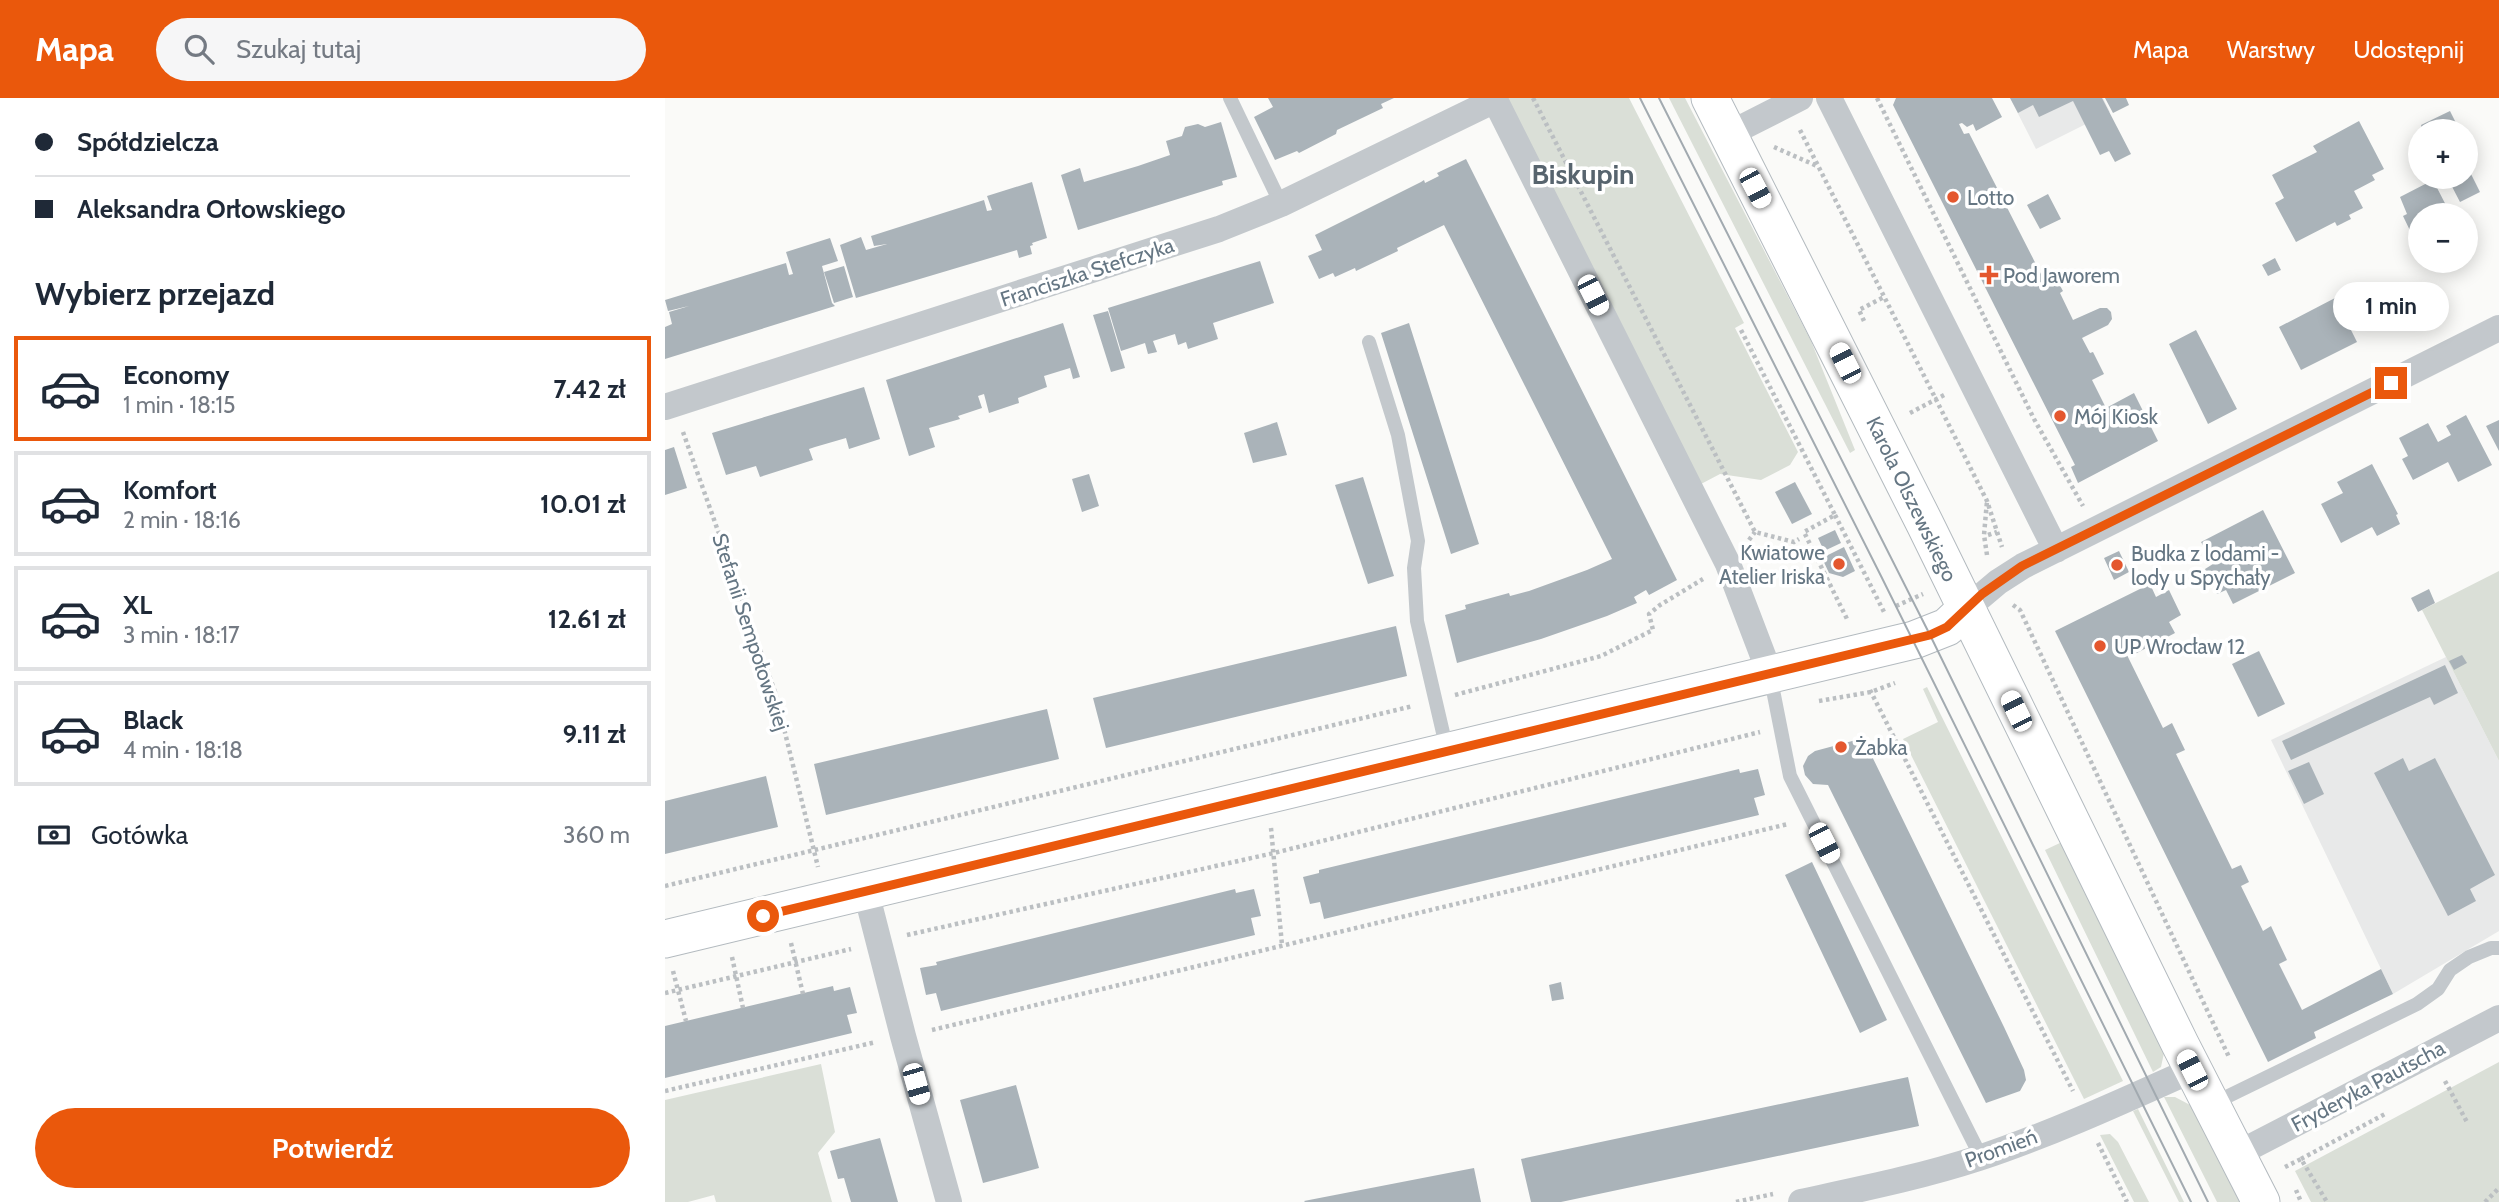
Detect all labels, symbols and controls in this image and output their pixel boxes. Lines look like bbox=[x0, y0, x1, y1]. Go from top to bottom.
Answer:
search box bbox=[156, 18, 646, 81]
text: Mapa bbox=[35, 29, 114, 69]
icon: search bbox=[180, 30, 218, 68]
text: Szukaj tutaj bbox=[236, 33, 361, 65]
text: Mapa bbox=[2133, 35, 2189, 64]
text: Warstwy bbox=[2227, 35, 2315, 64]
text: Udostępnij bbox=[2353, 35, 2464, 64]
map controls bbox=[2408, 119, 2478, 273]
button: + bbox=[2408, 119, 2478, 189]
text: Spółdzielcza bbox=[77, 126, 219, 158]
district label: Biskupin bbox=[1531, 157, 1635, 191]
car bbox=[1736, 165, 1775, 211]
place label: Lotto bbox=[1967, 185, 2014, 210]
marker: Lotto bbox=[1945, 189, 1961, 205]
text: Aleksandra Orłowskiego bbox=[77, 193, 345, 225]
button: − bbox=[2408, 203, 2478, 273]
street label: Franciszka Stefczyka bbox=[997, 232, 1177, 312]
place label: Pod Jaworem bbox=[2003, 263, 2120, 288]
marker: Pod Jaworem bbox=[1981, 267, 1997, 283]
car bbox=[1575, 272, 1612, 318]
text: Wybierz przejazd bbox=[35, 274, 275, 313]
callout: 1 min bbox=[2333, 282, 2449, 330]
text: 1 min bbox=[2365, 292, 2417, 320]
car bbox=[1827, 340, 1864, 386]
icon: car bbox=[39, 357, 102, 420]
text: Economy bbox=[123, 359, 229, 391]
route end bbox=[2375, 367, 2407, 399]
text: 7.42 zł bbox=[553, 373, 626, 405]
text: 1 min · 18:15 bbox=[123, 391, 236, 419]
place label: Mój Kiosk bbox=[2074, 404, 2159, 430]
marker: Mój Kiosk bbox=[2052, 408, 2068, 424]
street label: Karola Olszewskiego bbox=[1861, 412, 1963, 586]
icon: car bbox=[39, 472, 102, 535]
text: Komfort bbox=[123, 474, 217, 506]
text: 10.01 zł bbox=[540, 488, 626, 520]
text: 2 min · 18:16 bbox=[123, 506, 241, 534]
street label: Stefanii Sempołowskiej bbox=[706, 530, 795, 734]
place label: Kwiatowe Atelier Iriska bbox=[1719, 540, 1825, 589]
place label: Budka z lodami - lody u Spychały bbox=[2131, 541, 2279, 590]
marker: Kwiatowe Atelier Iriska bbox=[1831, 556, 1847, 572]
marker: Budka z lodami - lody u Spychały bbox=[2109, 557, 2125, 573]
icon: car bbox=[39, 587, 102, 650]
text: XL bbox=[123, 589, 152, 621]
text: 12.61 zł bbox=[548, 603, 626, 635]
text: 3 min · 18:17 bbox=[123, 621, 240, 649]
place label: UP Wrocław 12 bbox=[2114, 634, 2245, 659]
marker: UP Wrocław 12 bbox=[2092, 638, 2108, 654]
car bbox=[1998, 688, 2035, 734]
icon: car bbox=[39, 702, 102, 765]
text: Black bbox=[123, 704, 183, 736]
text: 9.11 zł bbox=[563, 718, 626, 750]
place label: Żabka bbox=[1855, 735, 1908, 760]
text: 4 min · 18:18 bbox=[123, 736, 243, 764]
marker: Żabka bbox=[1833, 739, 1849, 755]
icon: cash bbox=[35, 816, 73, 854]
text: Gotówka bbox=[91, 819, 188, 851]
car bbox=[1806, 820, 1843, 866]
text: 360 m bbox=[563, 821, 630, 849]
route start bbox=[747, 900, 779, 932]
street label: Fryderyka Pautscha bbox=[2287, 1035, 2449, 1137]
car bbox=[2174, 1047, 2211, 1093]
car bbox=[901, 1061, 932, 1107]
button: Potwierdź bbox=[35, 1108, 630, 1188]
street label: Promień bbox=[1961, 1123, 2041, 1173]

